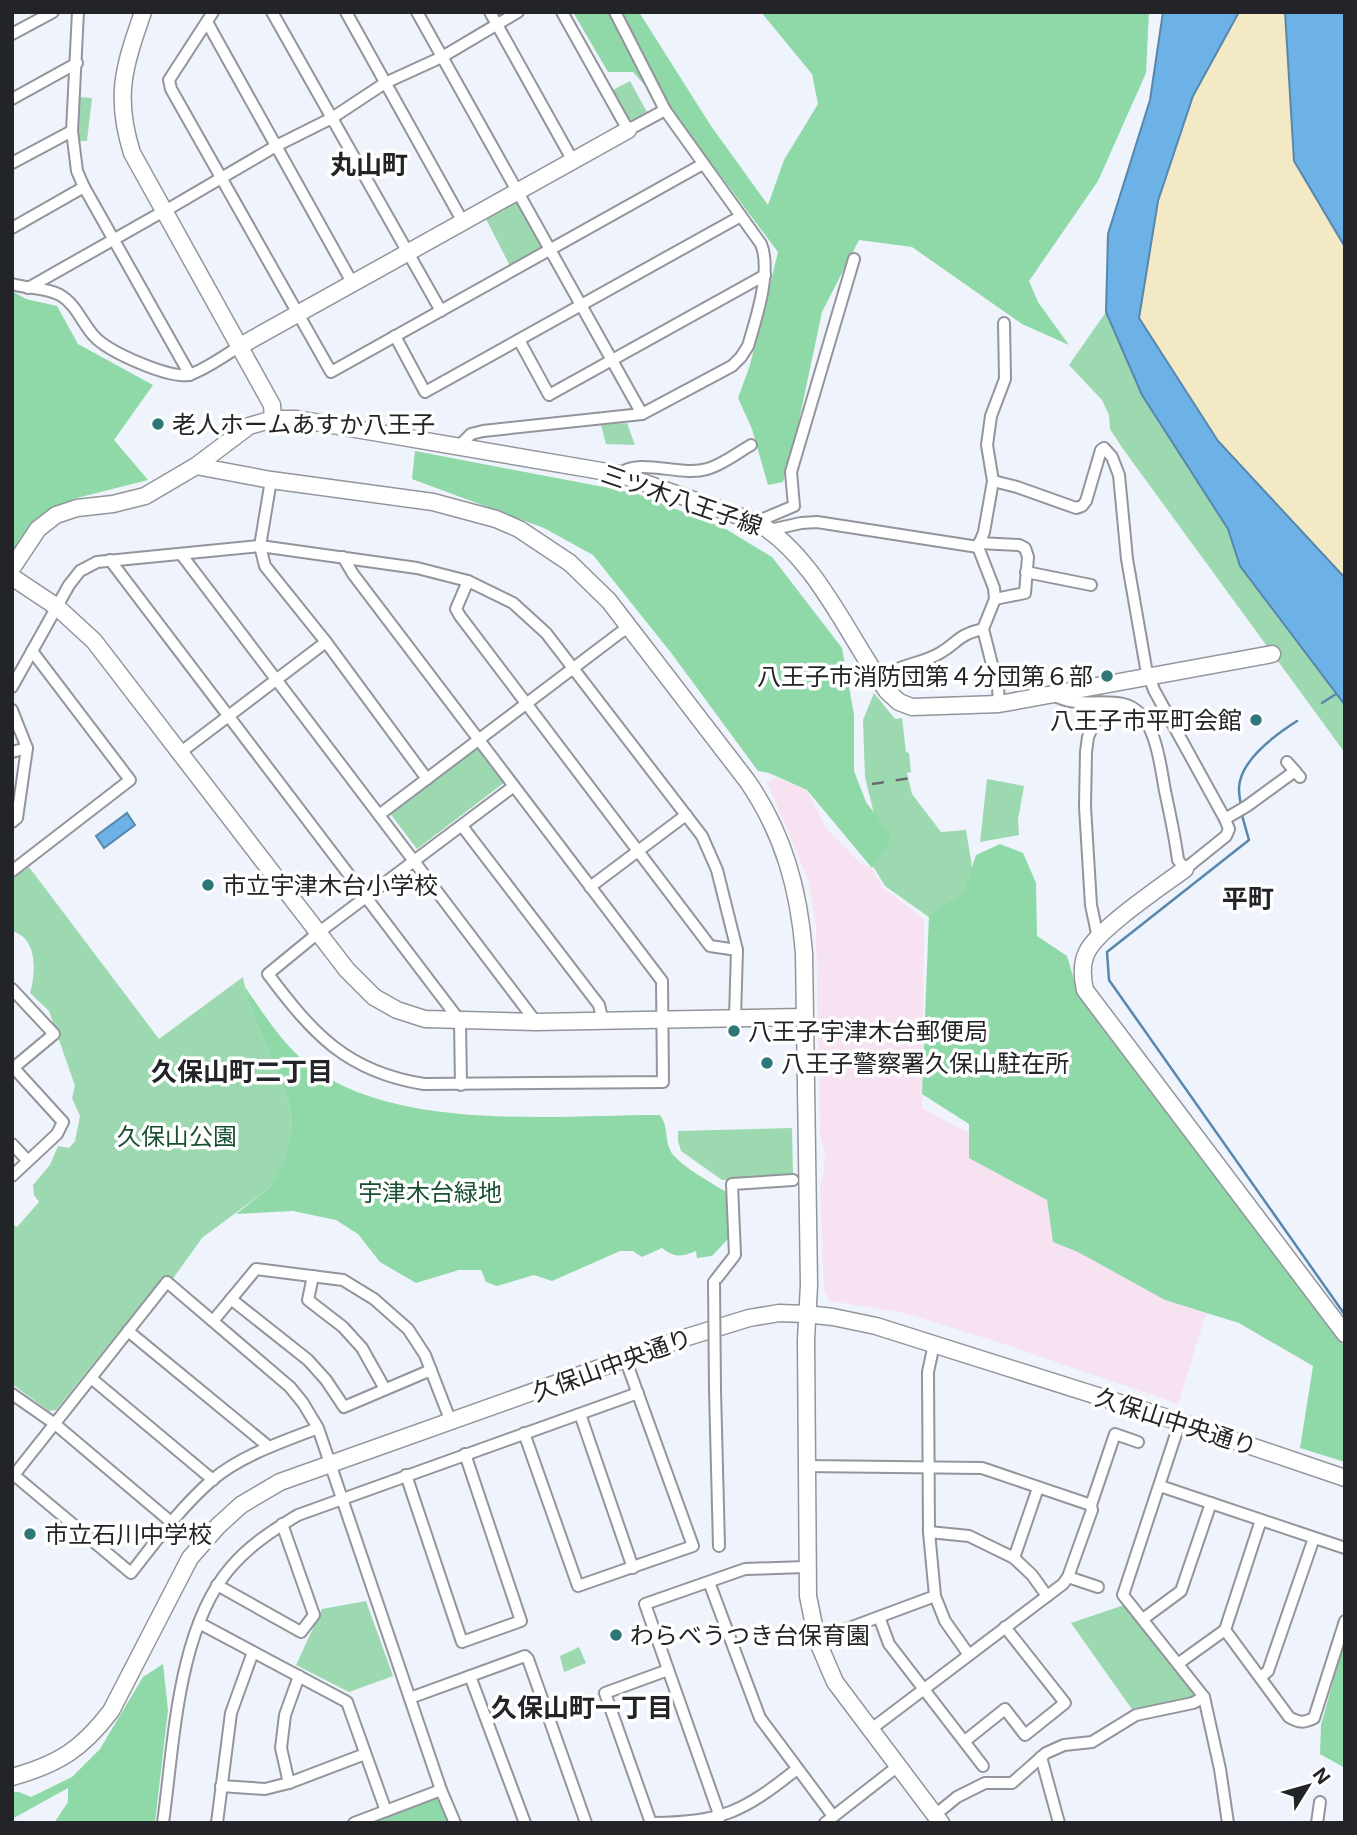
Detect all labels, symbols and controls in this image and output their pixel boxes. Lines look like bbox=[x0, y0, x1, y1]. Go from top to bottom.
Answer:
district label: 丸山町 bbox=[330, 149, 408, 180]
place label: 老人ホームあすか八王子 bbox=[172, 410, 435, 439]
marker: 老人ホームあすか八王子 bbox=[150, 416, 166, 432]
street label: 三ツ木八王子線 bbox=[598, 459, 766, 541]
place label: 八王子市消防団第４分団第６部 bbox=[757, 662, 1093, 691]
marker: 八王子市消防団第４分団第６部 bbox=[1099, 668, 1115, 684]
place label: 八王子市平町会館 bbox=[1050, 706, 1242, 735]
marker: 八王子市平町会館 bbox=[1248, 712, 1264, 728]
place label: 市立宇津木台小学校 bbox=[222, 871, 438, 900]
marker: 市立宇津木台小学校 bbox=[200, 877, 216, 893]
district label: 平町 bbox=[1222, 883, 1274, 914]
place label: 八王子宇津木台郵便局 bbox=[748, 1017, 988, 1046]
marker: 八王子宇津木台郵便局 bbox=[726, 1023, 742, 1039]
place label: 八王子警察署久保山駐在所 bbox=[781, 1049, 1069, 1078]
marker: 八王子警察署久保山駐在所 bbox=[759, 1055, 775, 1071]
district label: 久保山町二丁目 bbox=[151, 1056, 333, 1087]
park label: 久保山公園 bbox=[117, 1122, 237, 1151]
park label: 宇津木台緑地 bbox=[358, 1178, 502, 1207]
street label: 久保山中央通り bbox=[528, 1323, 696, 1407]
street label: 久保山中央通り bbox=[1092, 1382, 1260, 1462]
place label: 市立石川中学校 bbox=[44, 1520, 212, 1549]
marker: 市立石川中学校 bbox=[22, 1526, 38, 1542]
place label: わらべうつき台保育園 bbox=[630, 1621, 870, 1650]
marker: わらべうつき台保育園 bbox=[608, 1627, 624, 1643]
district label: 久保山町一丁目 bbox=[491, 1692, 673, 1723]
north arrow bbox=[1273, 1751, 1343, 1821]
text: N bbox=[1308, 1763, 1335, 1789]

